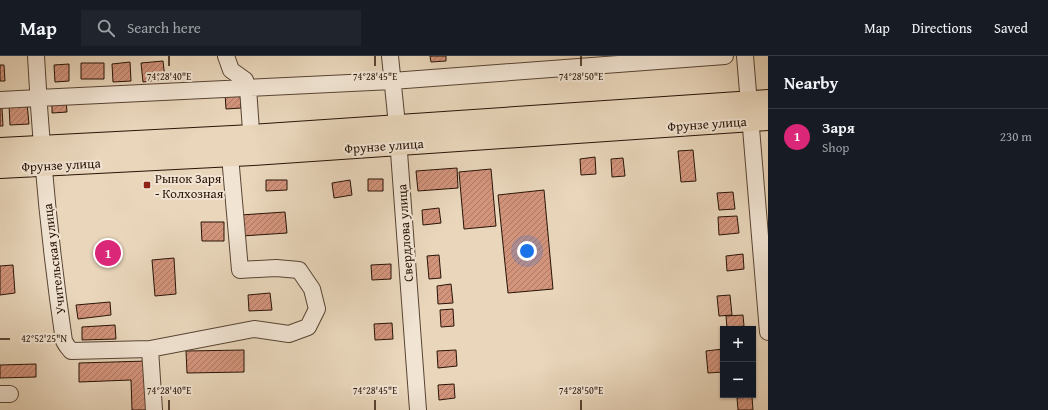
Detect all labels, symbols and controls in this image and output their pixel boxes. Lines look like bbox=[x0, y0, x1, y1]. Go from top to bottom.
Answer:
search box bbox=[81, 10, 361, 46]
text: Map bbox=[20, 14, 57, 42]
icon: search bbox=[95, 17, 117, 39]
text: Search here bbox=[127, 17, 201, 38]
text: Map bbox=[864, 18, 890, 38]
text: Directions bbox=[912, 18, 972, 38]
text: Saved bbox=[994, 18, 1028, 38]
text: 74°28'40"E bbox=[147, 69, 191, 84]
text: 74°28'45"E bbox=[353, 69, 397, 84]
text: 74°28'50"E bbox=[559, 69, 603, 84]
text: Nearby bbox=[784, 70, 838, 95]
street label: Фрунзе улица bbox=[667, 112, 748, 136]
text: Заря bbox=[822, 117, 855, 138]
text: 1 bbox=[794, 127, 800, 146]
text: 230 m bbox=[1000, 127, 1032, 146]
street label: Фрунзе улица bbox=[344, 134, 425, 158]
text: Shop bbox=[822, 138, 849, 157]
street label: Фрунзе улица bbox=[21, 153, 102, 177]
place label: Рынок Заря - Колхозная bbox=[155, 169, 224, 203]
marker: Рынок Заря - Колхозная bbox=[142, 180, 152, 190]
street label: Свердлова улица bbox=[392, 183, 418, 282]
street label: Учительская улица bbox=[38, 202, 70, 316]
pin: 1 bbox=[95, 238, 121, 268]
your location bbox=[517, 241, 537, 261]
map controls bbox=[720, 326, 756, 398]
button: + bbox=[720, 326, 756, 362]
text: 42°52'25"N bbox=[21, 331, 67, 346]
button: − bbox=[720, 362, 756, 398]
text: 74°28'40"E bbox=[147, 383, 191, 398]
text: 74°28'45"E bbox=[353, 383, 397, 398]
text: 74°28'50"E bbox=[559, 383, 603, 398]

